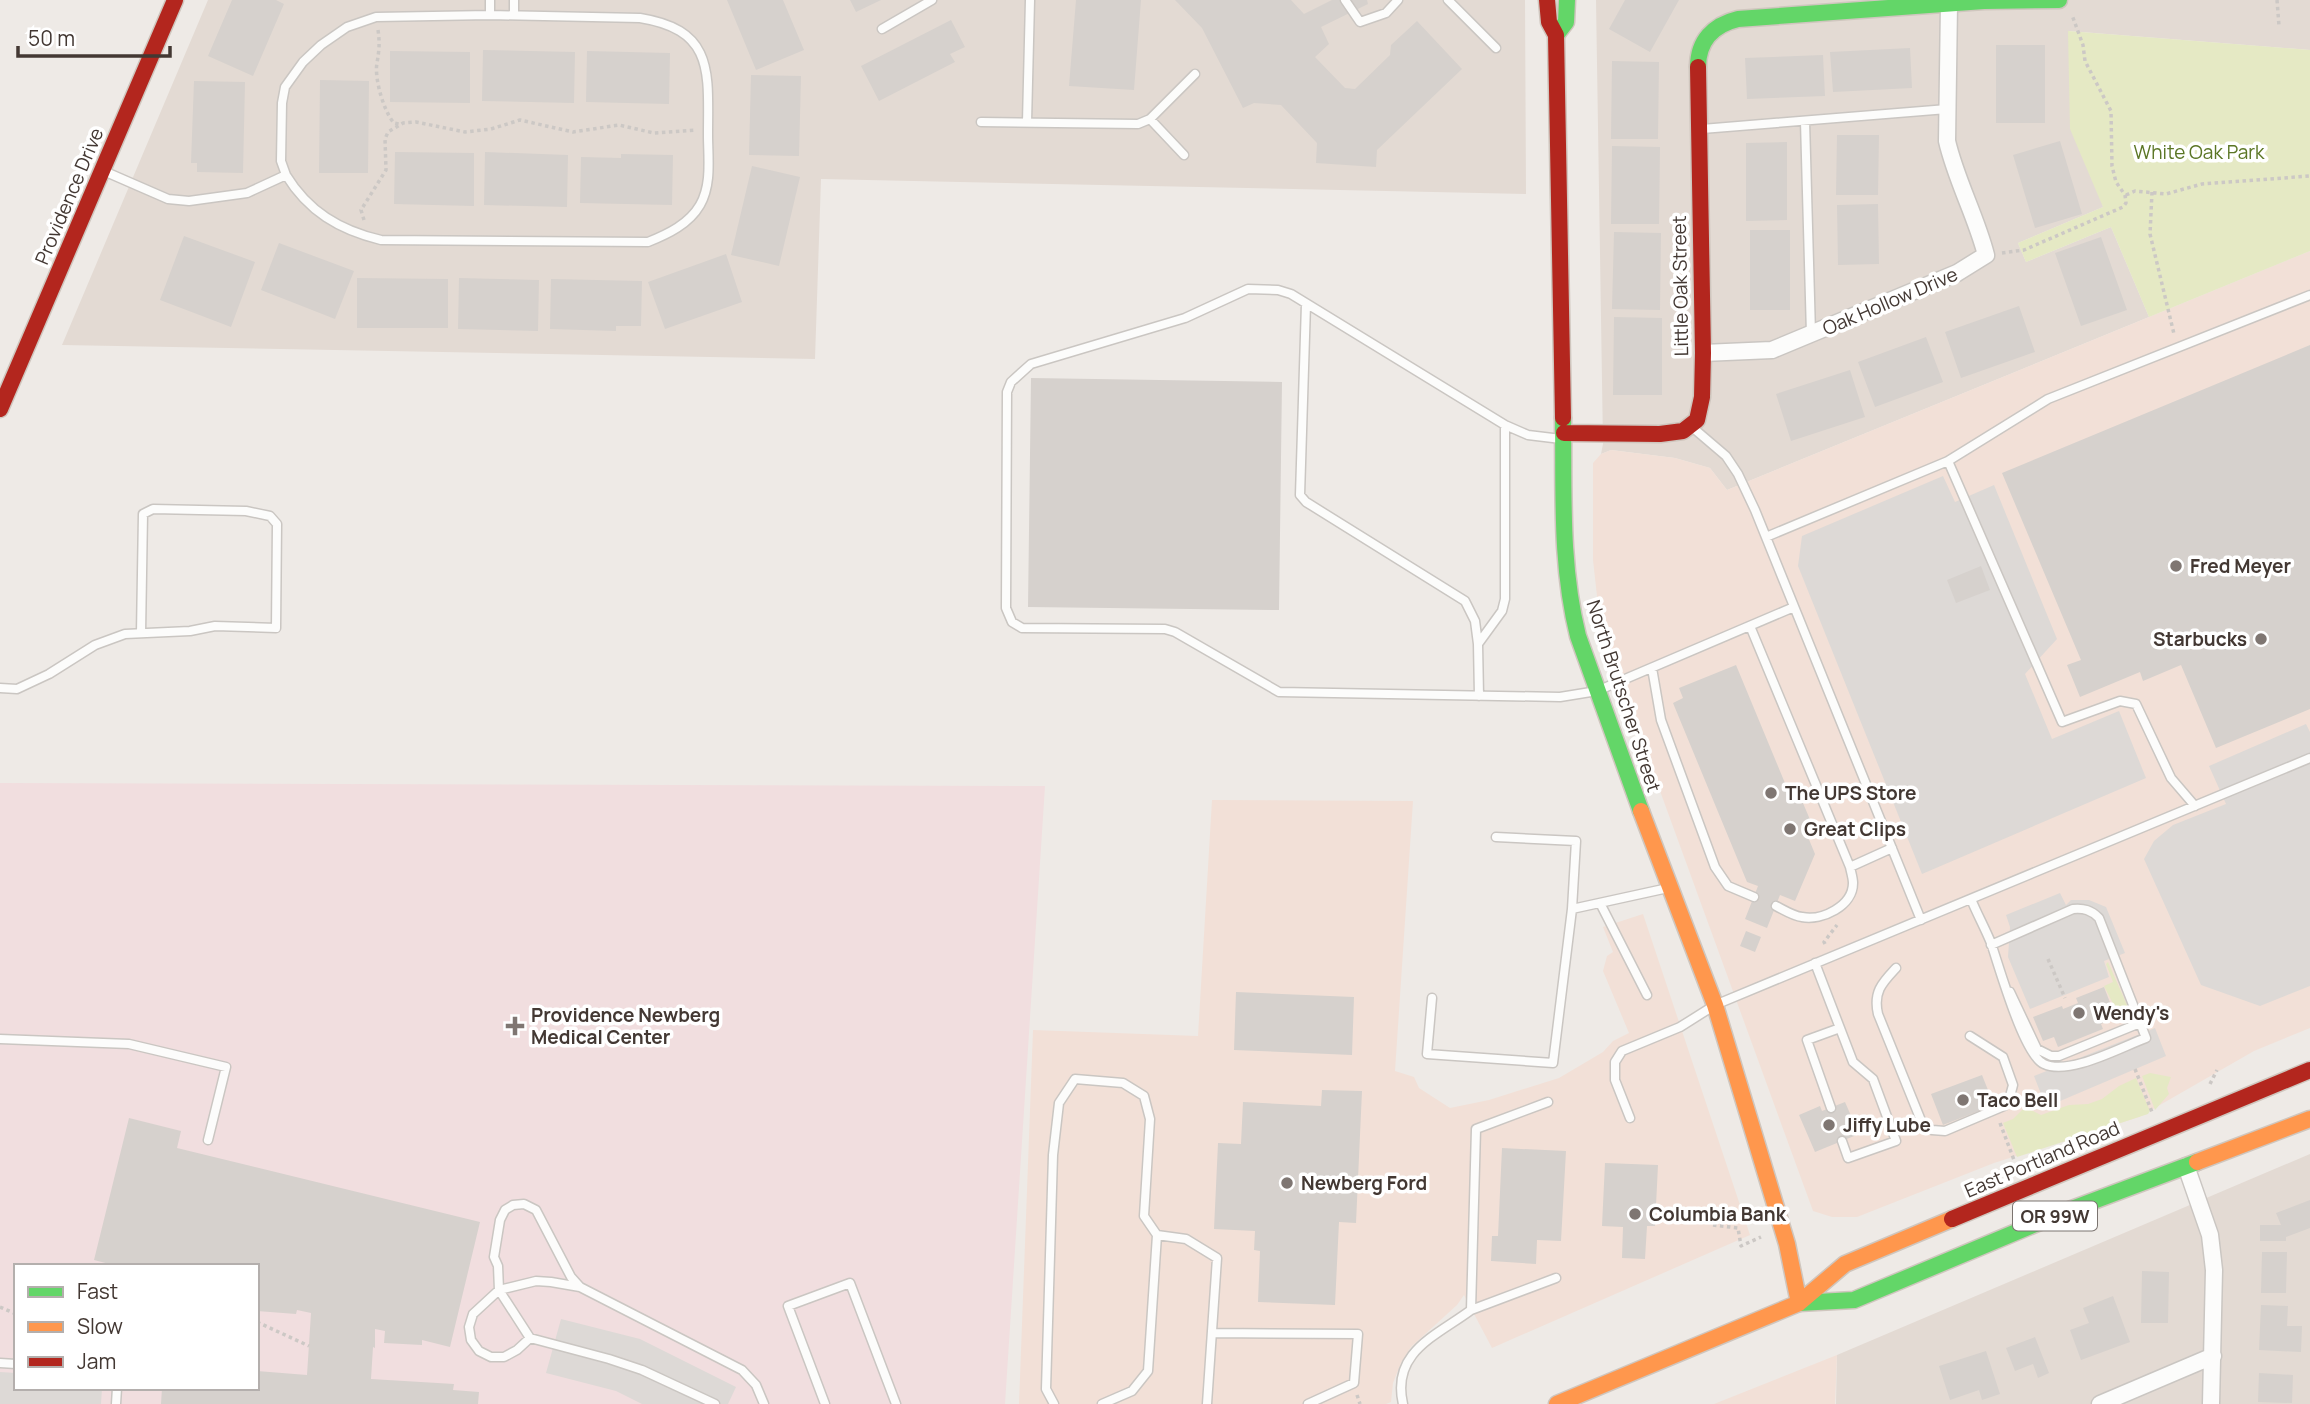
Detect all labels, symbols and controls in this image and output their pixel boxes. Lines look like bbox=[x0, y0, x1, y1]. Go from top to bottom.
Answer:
scale bar bbox=[18, 14, 170, 58]
text: 50 m bbox=[28, 24, 75, 52]
street label: Providence Drive bbox=[29, 124, 109, 268]
park label: White Oak Park bbox=[2133, 139, 2265, 165]
street label: Little Oak Street bbox=[1666, 215, 1694, 357]
street label: Oak Hollow Drive bbox=[1819, 261, 1961, 341]
place label: Fred Meyer bbox=[2190, 553, 2291, 579]
marker: Fred Meyer bbox=[2168, 558, 2184, 574]
street label: North Brutscher Street bbox=[1581, 597, 1667, 795]
place label: Starbucks bbox=[2153, 626, 2247, 652]
marker: Starbucks bbox=[2253, 631, 2269, 647]
place label: The UPS Store bbox=[1785, 780, 1917, 806]
marker: The UPS Store bbox=[1763, 785, 1779, 801]
place label: Great Clips bbox=[1804, 816, 1906, 842]
marker: Great Clips bbox=[1782, 821, 1798, 837]
place label: Wendy's bbox=[2093, 1000, 2169, 1026]
place label: Providence Newberg Medical Center bbox=[531, 1002, 720, 1050]
marker: Wendy's bbox=[2071, 1005, 2087, 1021]
marker: Providence Newberg Medical Center bbox=[505, 1016, 525, 1036]
place label: Taco Bell bbox=[1977, 1087, 2058, 1113]
marker: Taco Bell bbox=[1955, 1092, 1971, 1108]
place label: Jiffy Lube bbox=[1843, 1112, 1931, 1138]
street label: East Portland Road bbox=[1960, 1115, 2124, 1203]
marker: Jiffy Lube bbox=[1821, 1117, 1837, 1133]
place label: Newberg Ford bbox=[1301, 1170, 1427, 1196]
marker: Newberg Ford bbox=[1279, 1175, 1295, 1191]
place label: Columbia Bank bbox=[1649, 1201, 1787, 1227]
road number: OR 99W bbox=[2013, 1202, 2097, 1231]
marker: Columbia Bank bbox=[1627, 1206, 1643, 1222]
legend bbox=[14, 1264, 259, 1390]
text: Fast bbox=[77, 1277, 118, 1305]
text: Slow bbox=[77, 1312, 123, 1340]
text: Jam bbox=[77, 1347, 116, 1375]

